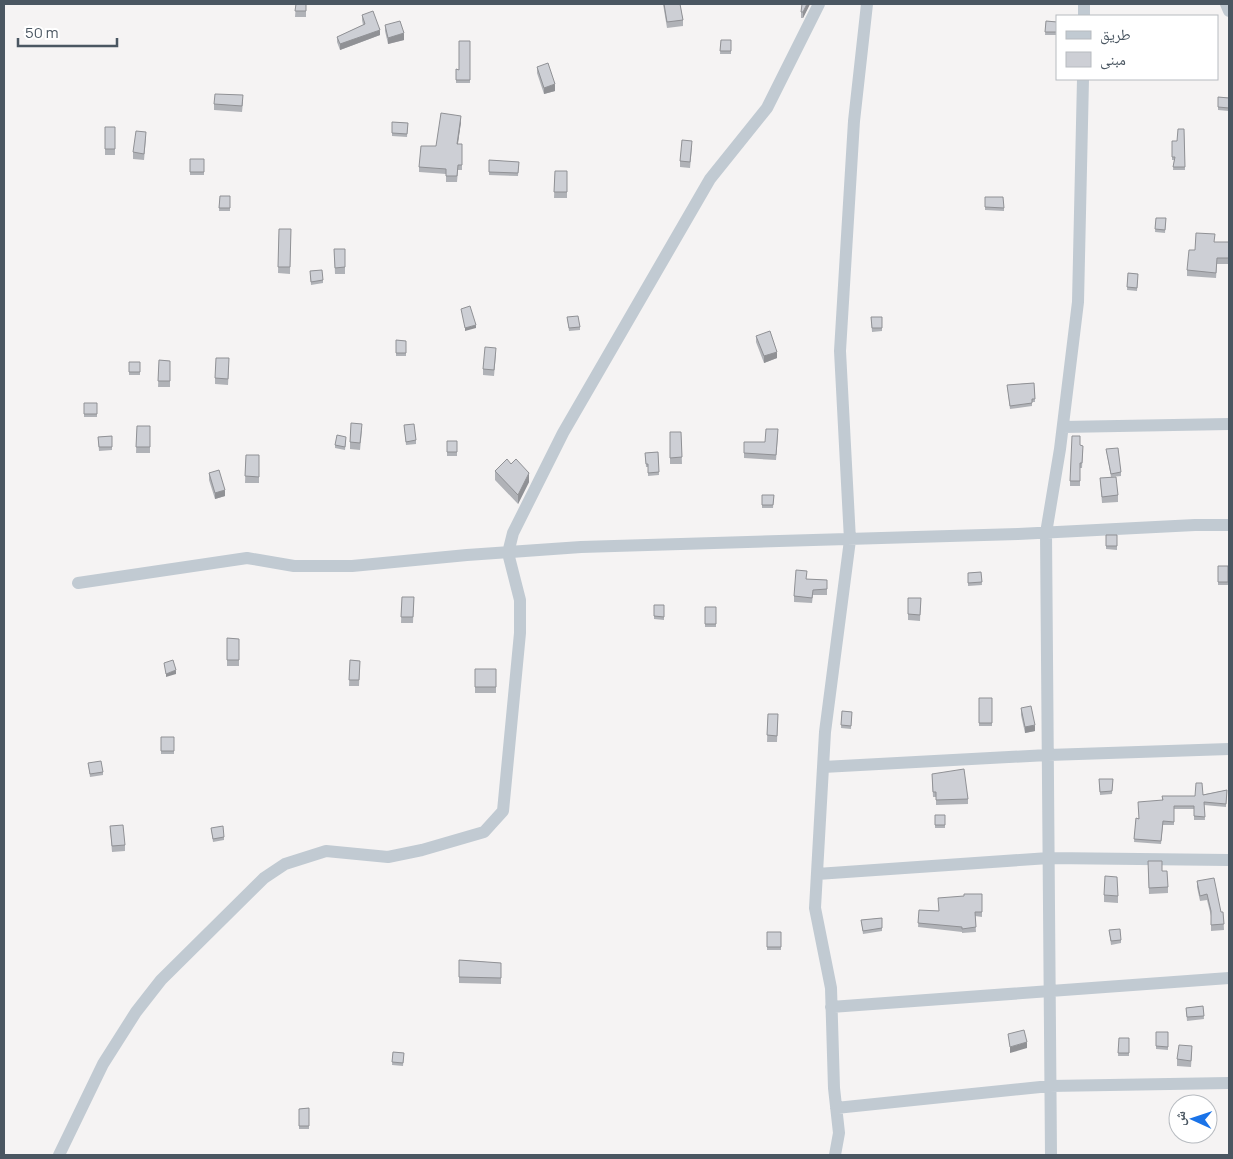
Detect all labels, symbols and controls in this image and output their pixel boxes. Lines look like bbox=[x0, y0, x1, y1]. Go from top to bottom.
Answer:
scale bar bbox=[18, 15, 116, 47]
legend bbox=[1056, 15, 1218, 80]
text: 50 m bbox=[25, 22, 59, 43]
text: طريق bbox=[1100, 24, 1131, 45]
text: مبنى bbox=[1100, 49, 1126, 70]
north arrow bbox=[1168, 1094, 1218, 1144]
text: ش bbox=[1170, 1110, 1189, 1126]

